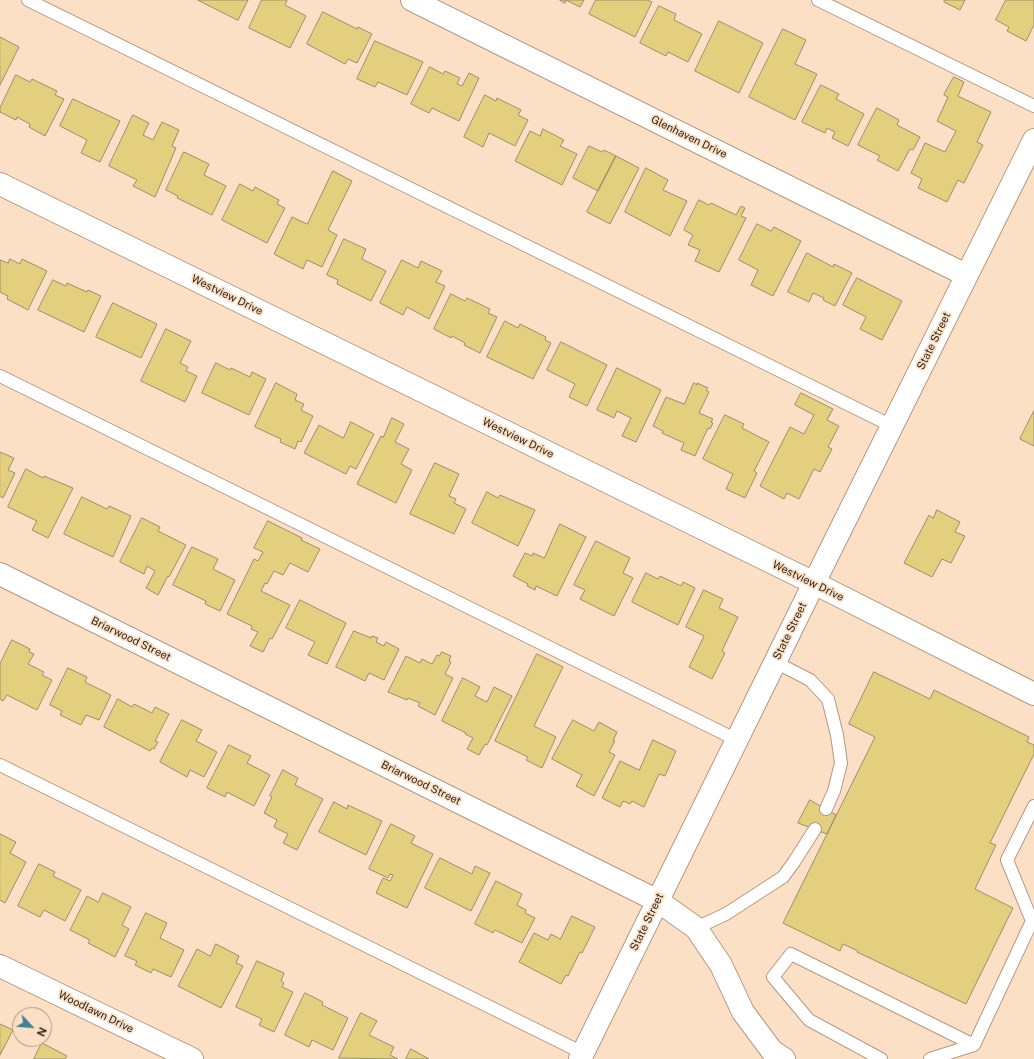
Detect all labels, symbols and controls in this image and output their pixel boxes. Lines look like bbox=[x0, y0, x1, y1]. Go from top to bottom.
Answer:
street label: Glenhaven Drive bbox=[649, 113, 729, 161]
street label: Westview Drive bbox=[189, 272, 265, 318]
street label: State Street bbox=[914, 310, 954, 372]
street label: Westview Drive bbox=[480, 415, 556, 461]
street label: Westview Drive bbox=[770, 558, 846, 604]
street label: State Street bbox=[770, 600, 810, 662]
street label: Briarwood Street bbox=[89, 614, 173, 664]
street label: Briarwood Street bbox=[379, 758, 463, 808]
street label: State Street bbox=[627, 891, 667, 953]
street label: Woodlawn Drive bbox=[56, 988, 136, 1036]
north arrow bbox=[12, 1007, 52, 1047]
text: N bbox=[35, 1025, 49, 1038]

